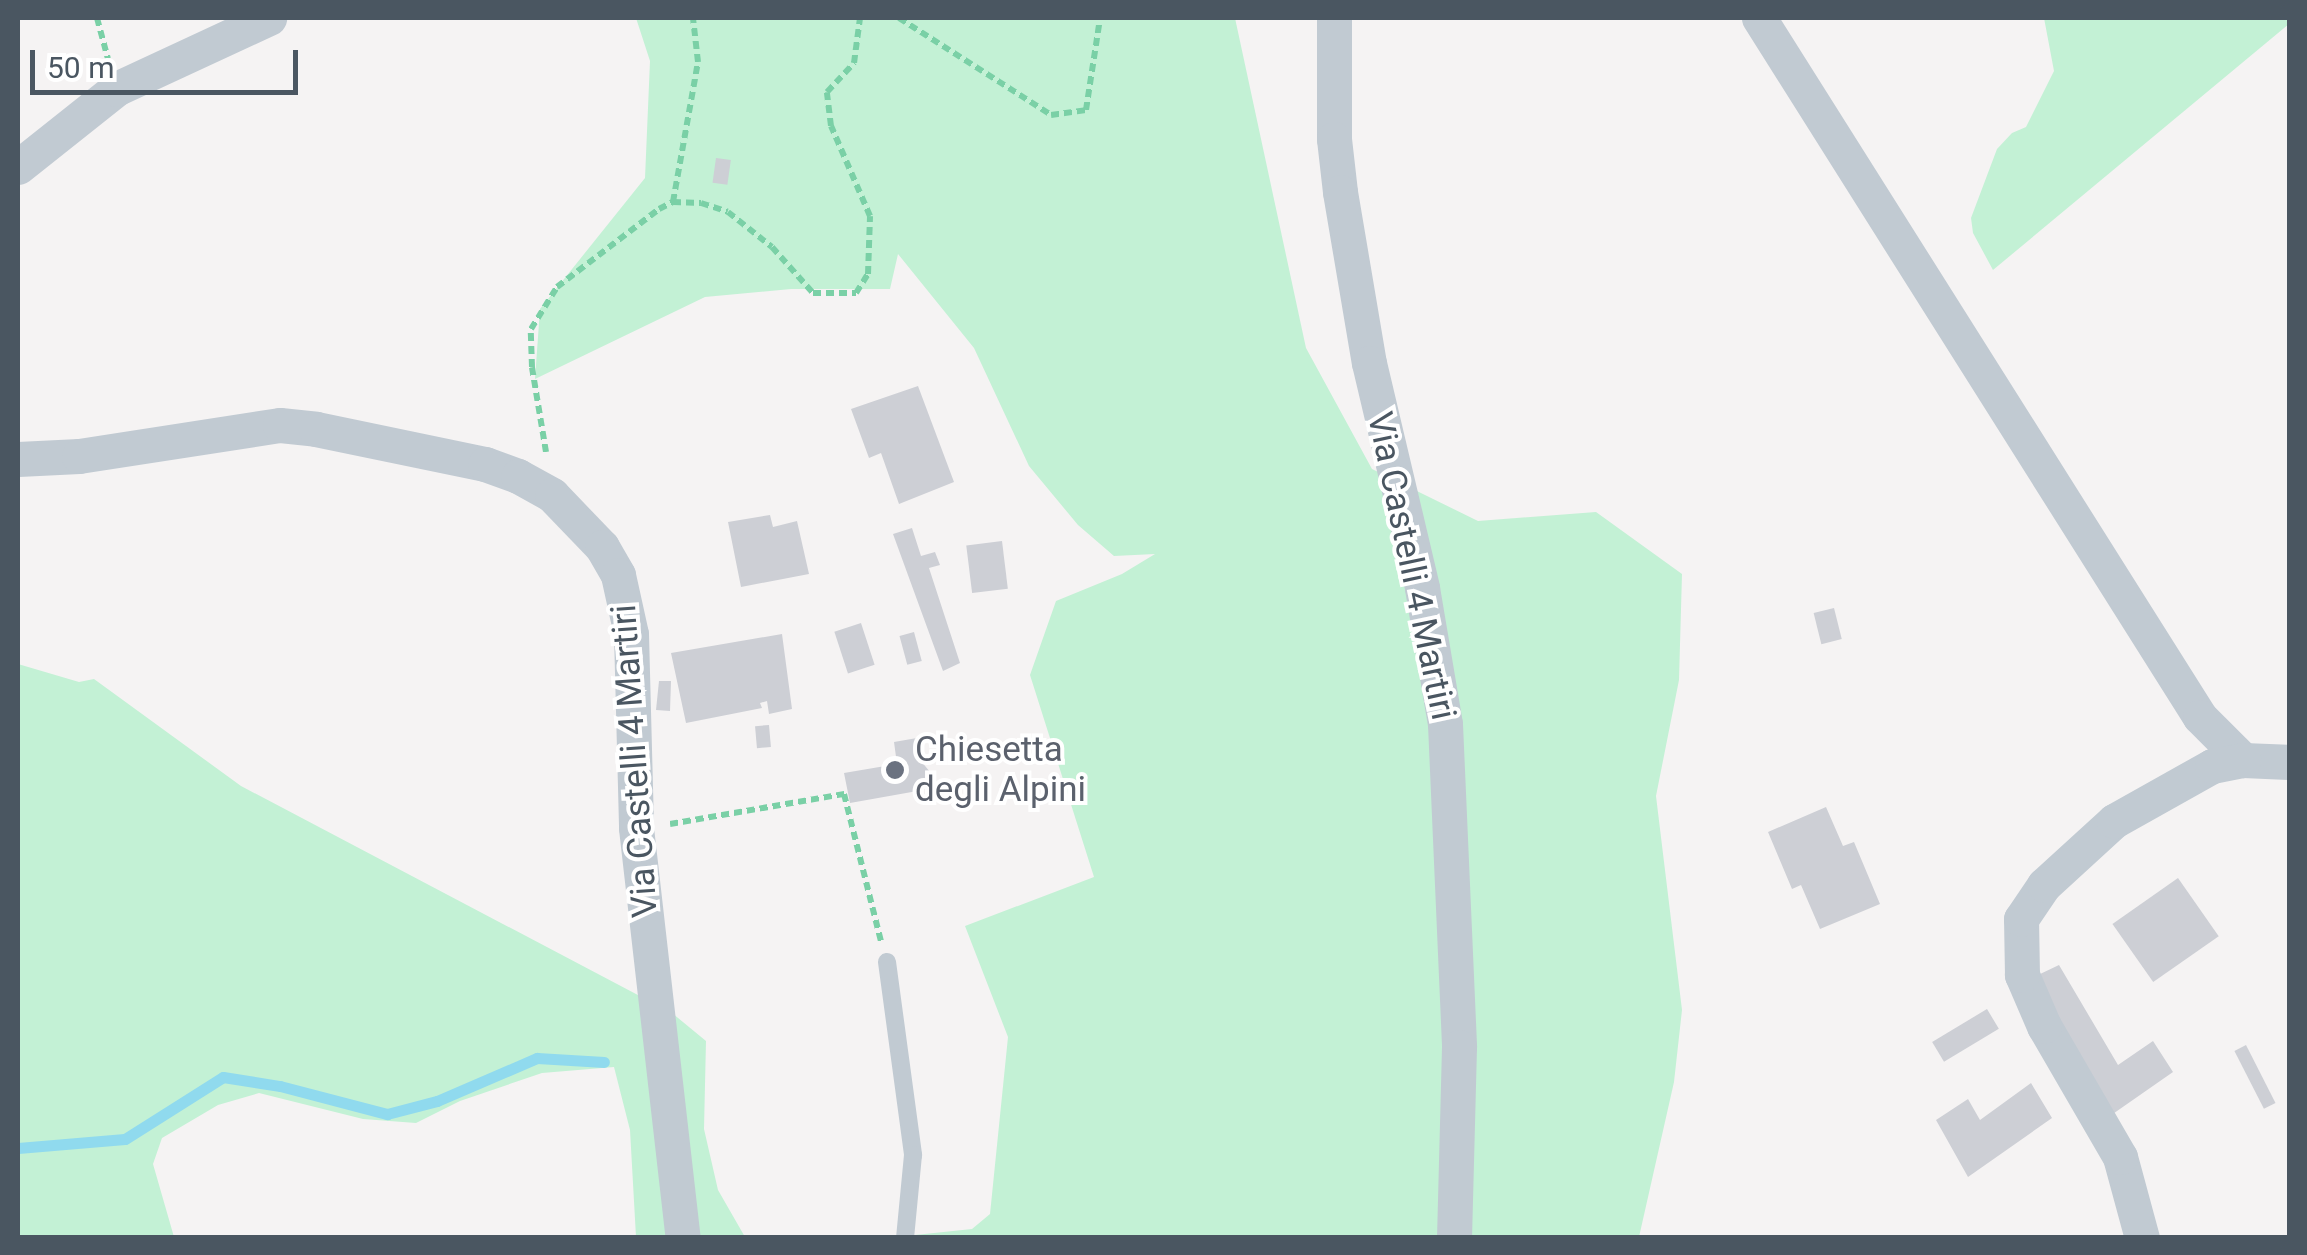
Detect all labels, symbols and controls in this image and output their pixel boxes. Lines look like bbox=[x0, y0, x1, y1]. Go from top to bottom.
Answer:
scale bar bbox=[35, 30, 302, 92]
text: 50 m bbox=[47, 50, 114, 85]
street label: Via Castelli 4 Martiri bbox=[1358, 408, 1464, 724]
street label: Via Castelli 4 Martiri bbox=[603, 603, 667, 919]
place label: Chiesetta degli Alpini bbox=[915, 729, 1086, 811]
marker: Chiesetta degli Alpini bbox=[884, 759, 906, 781]

